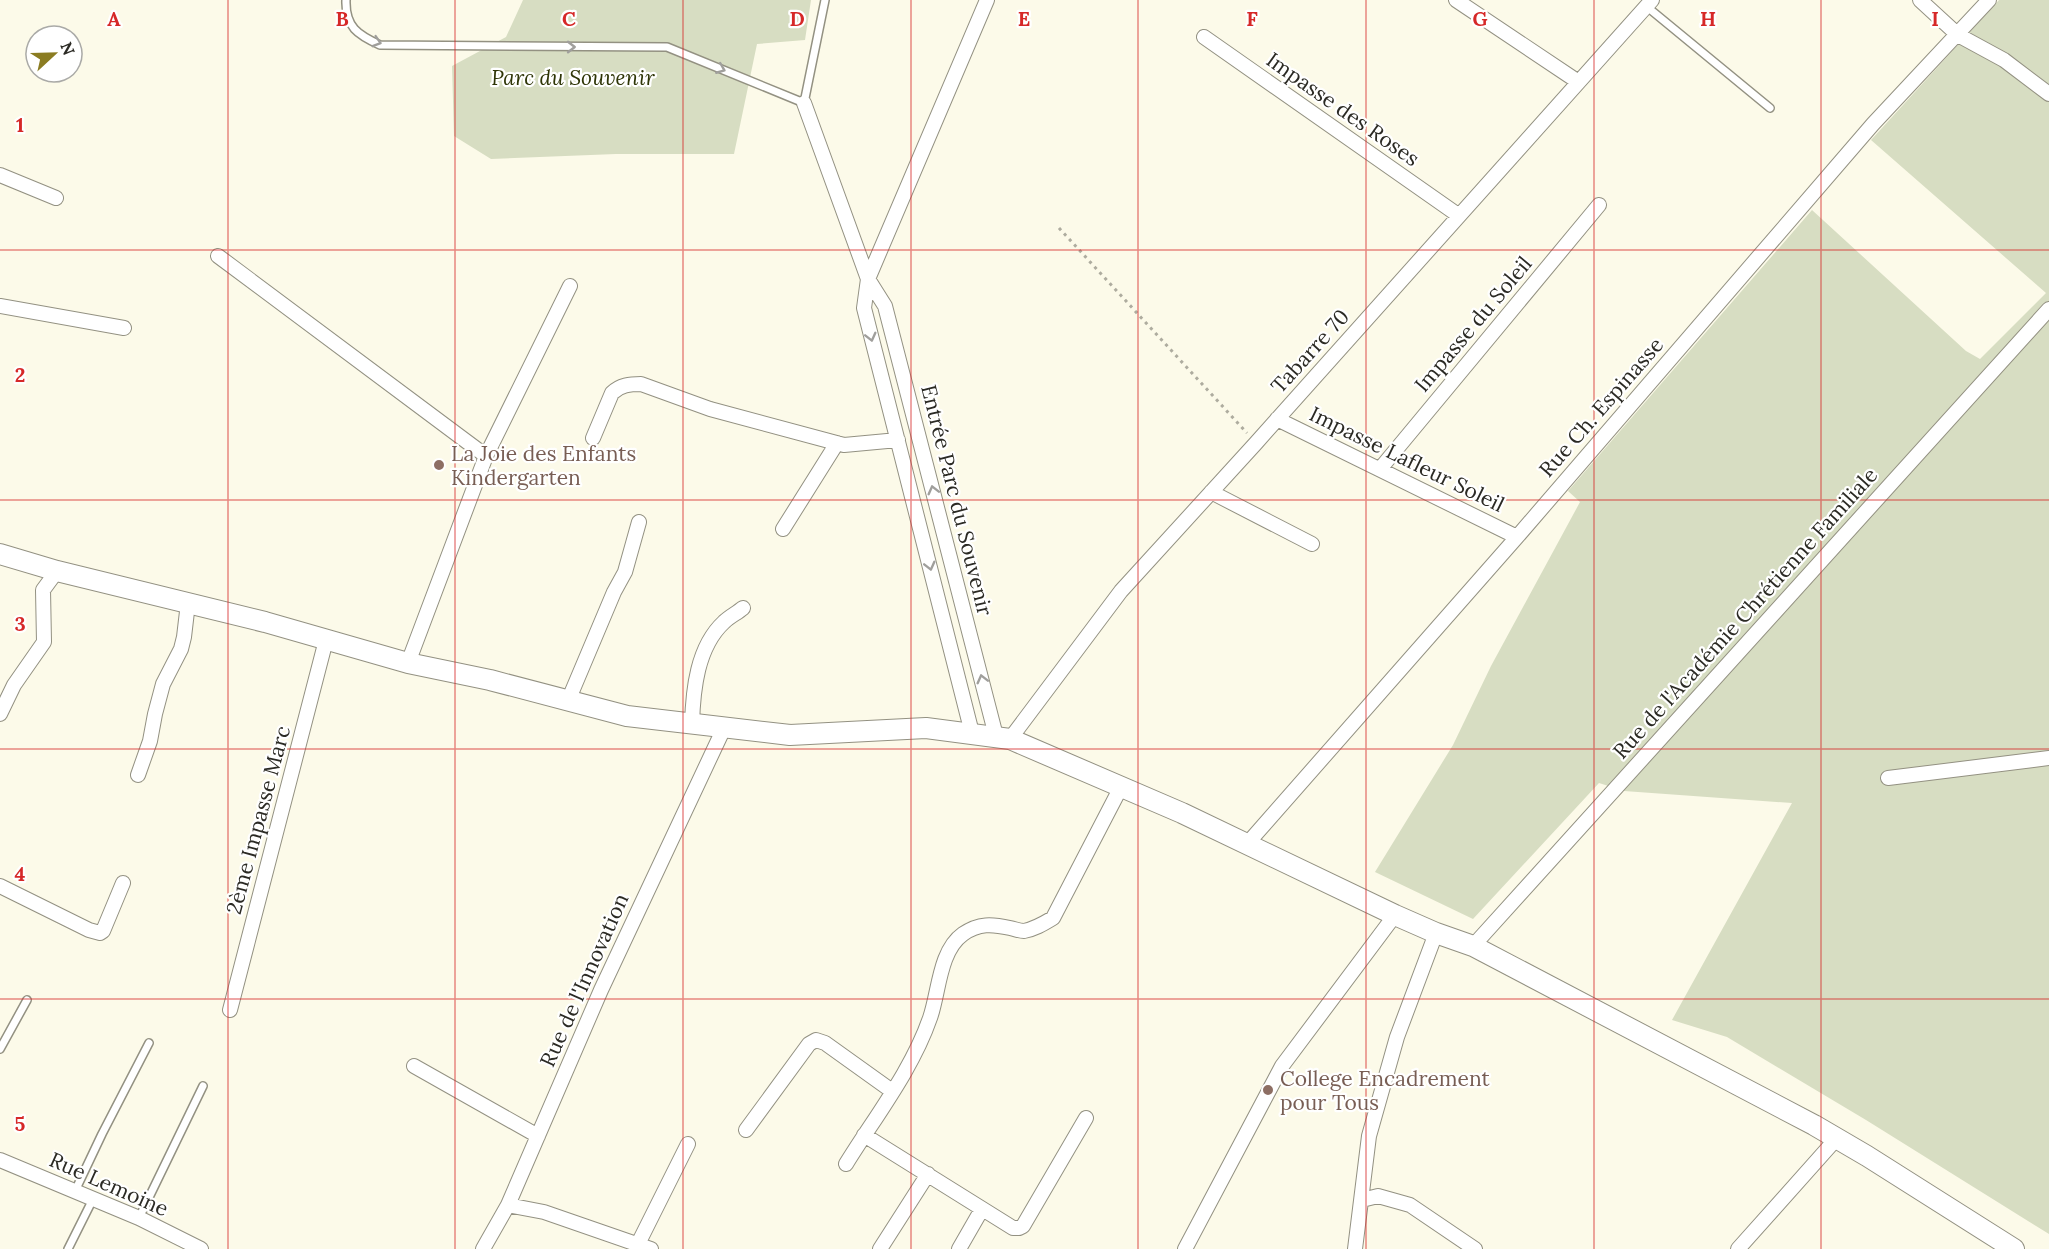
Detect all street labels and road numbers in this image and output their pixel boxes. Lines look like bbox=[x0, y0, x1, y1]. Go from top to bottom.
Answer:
street label: Impasse des Roses bbox=[1261, 46, 1425, 172]
street label: Impasse du Soleil bbox=[1408, 251, 1538, 397]
street label: Tabarre 70 bbox=[1265, 303, 1355, 399]
street label: Rue Ch. Espinasse bbox=[1533, 332, 1669, 482]
street label: Entrée Parc du Souvenir bbox=[915, 382, 999, 618]
street label: Impasse Lafleur Soleil bbox=[1305, 400, 1509, 518]
street label: Rue de l'Académie Chrétienne Familiale bbox=[1607, 462, 1883, 764]
street label: 2ème Impasse Marc bbox=[220, 723, 296, 917]
street label: Rue de l'Innovation bbox=[534, 889, 634, 1071]
street label: Rue Lemoine bbox=[45, 1146, 173, 1222]

